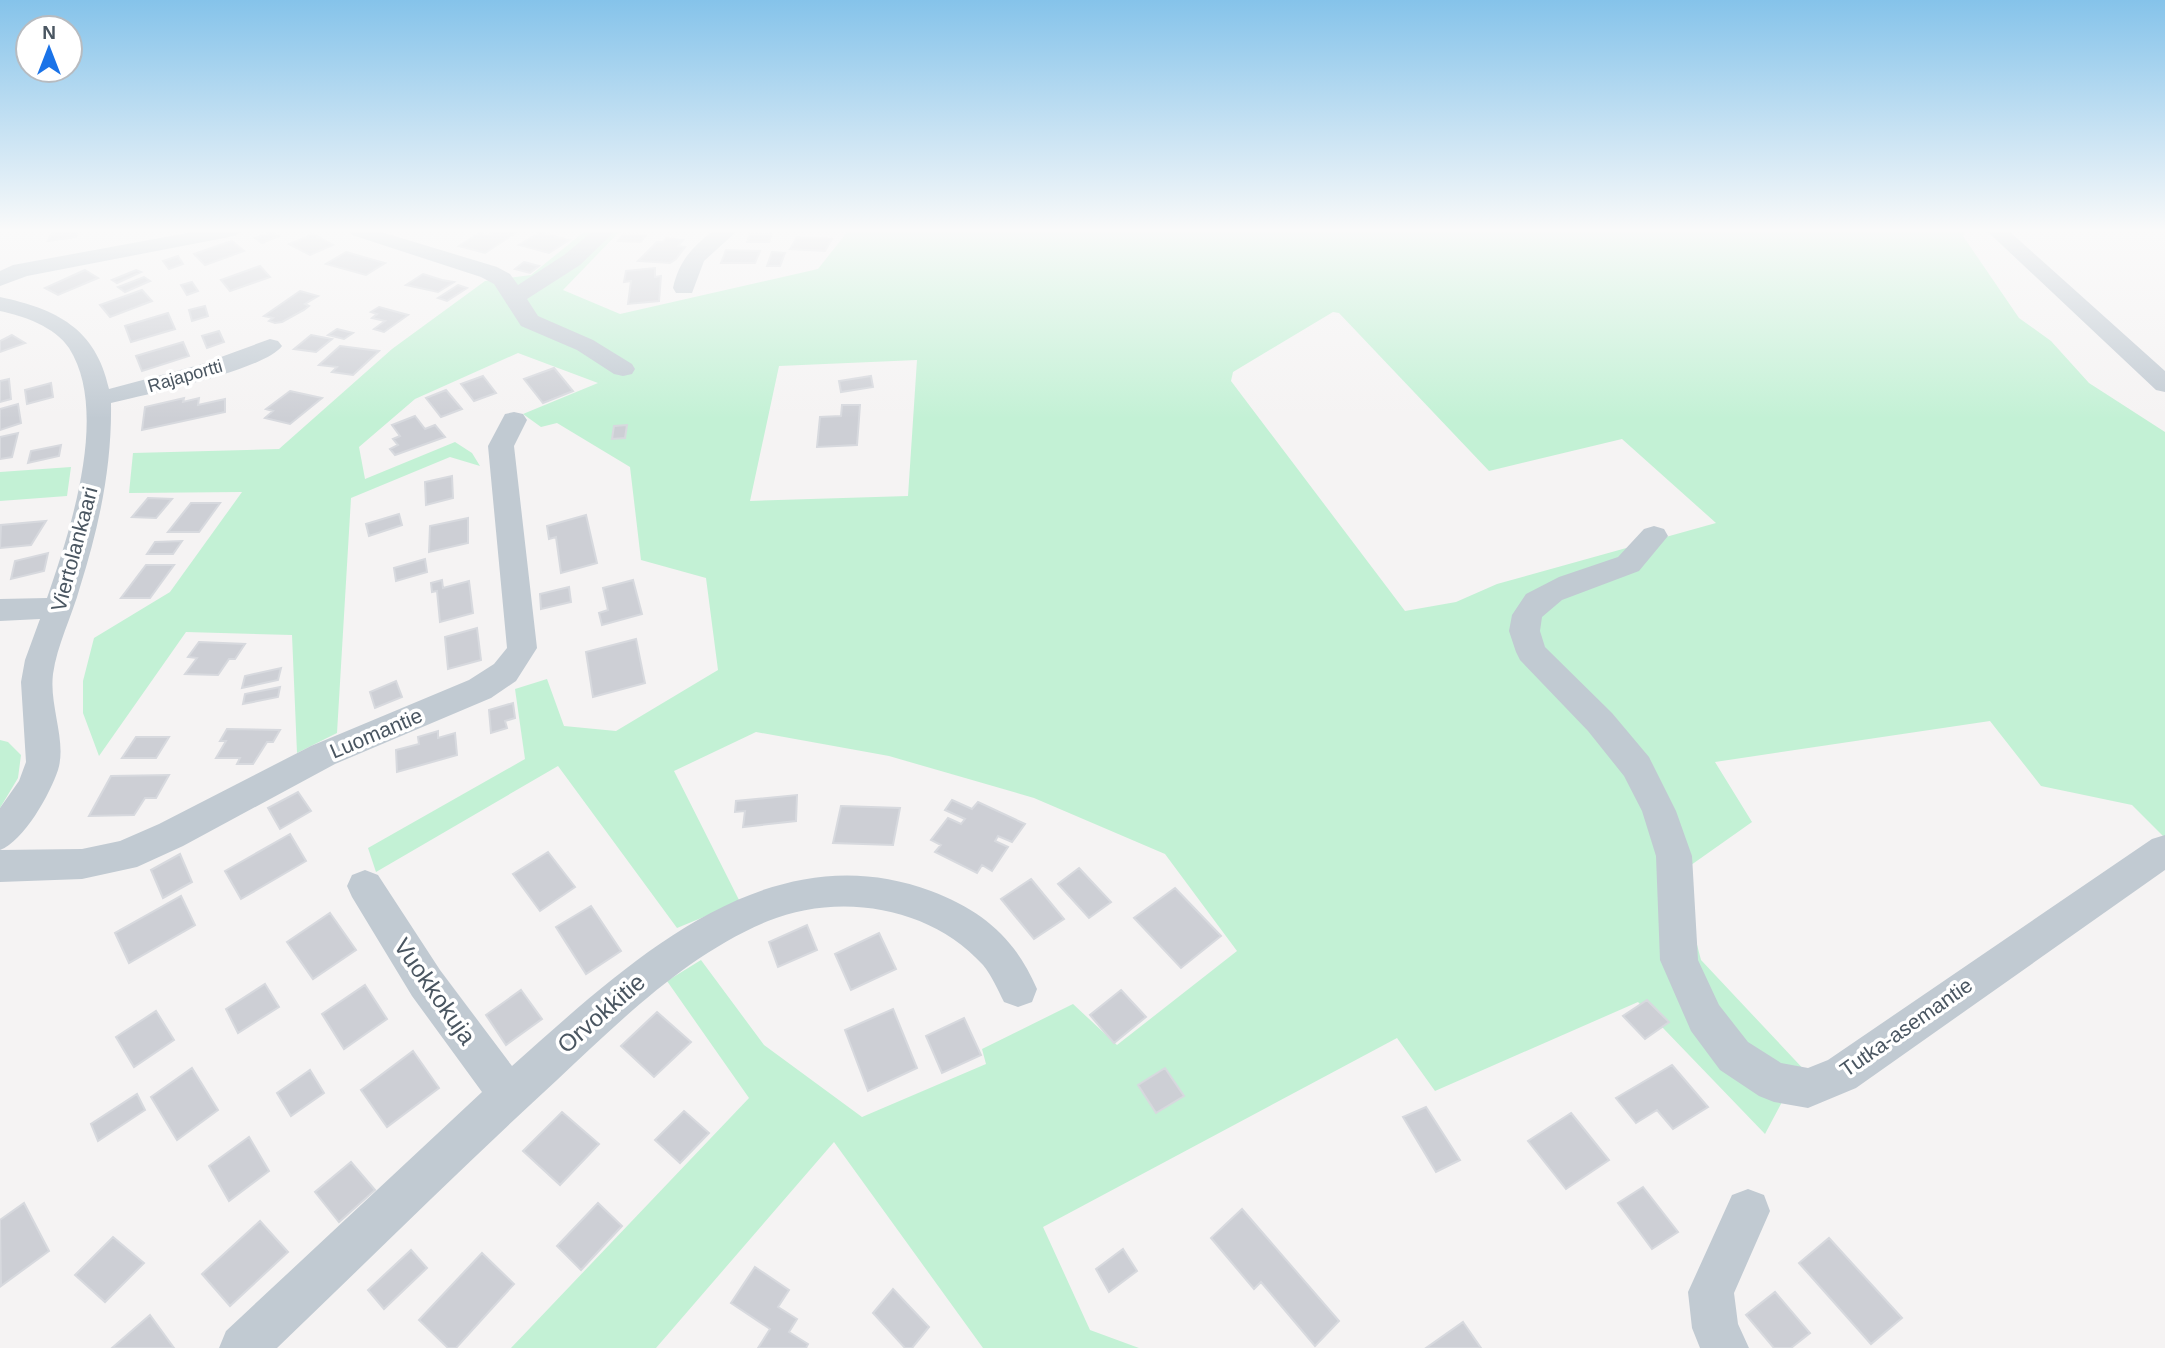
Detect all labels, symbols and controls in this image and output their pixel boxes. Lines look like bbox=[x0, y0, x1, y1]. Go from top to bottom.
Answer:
north arrow bbox=[14, 14, 84, 84]
text: N bbox=[42, 22, 56, 43]
street label: Rajaportti bbox=[145, 356, 225, 396]
street label: Viertolankaari bbox=[46, 484, 102, 614]
street label: Luomantie bbox=[326, 703, 426, 763]
street label: Vuokkokuja bbox=[389, 933, 482, 1050]
street label: Orvokkitie bbox=[552, 968, 650, 1058]
street label: Tutka-asemantie bbox=[1836, 973, 1976, 1081]

